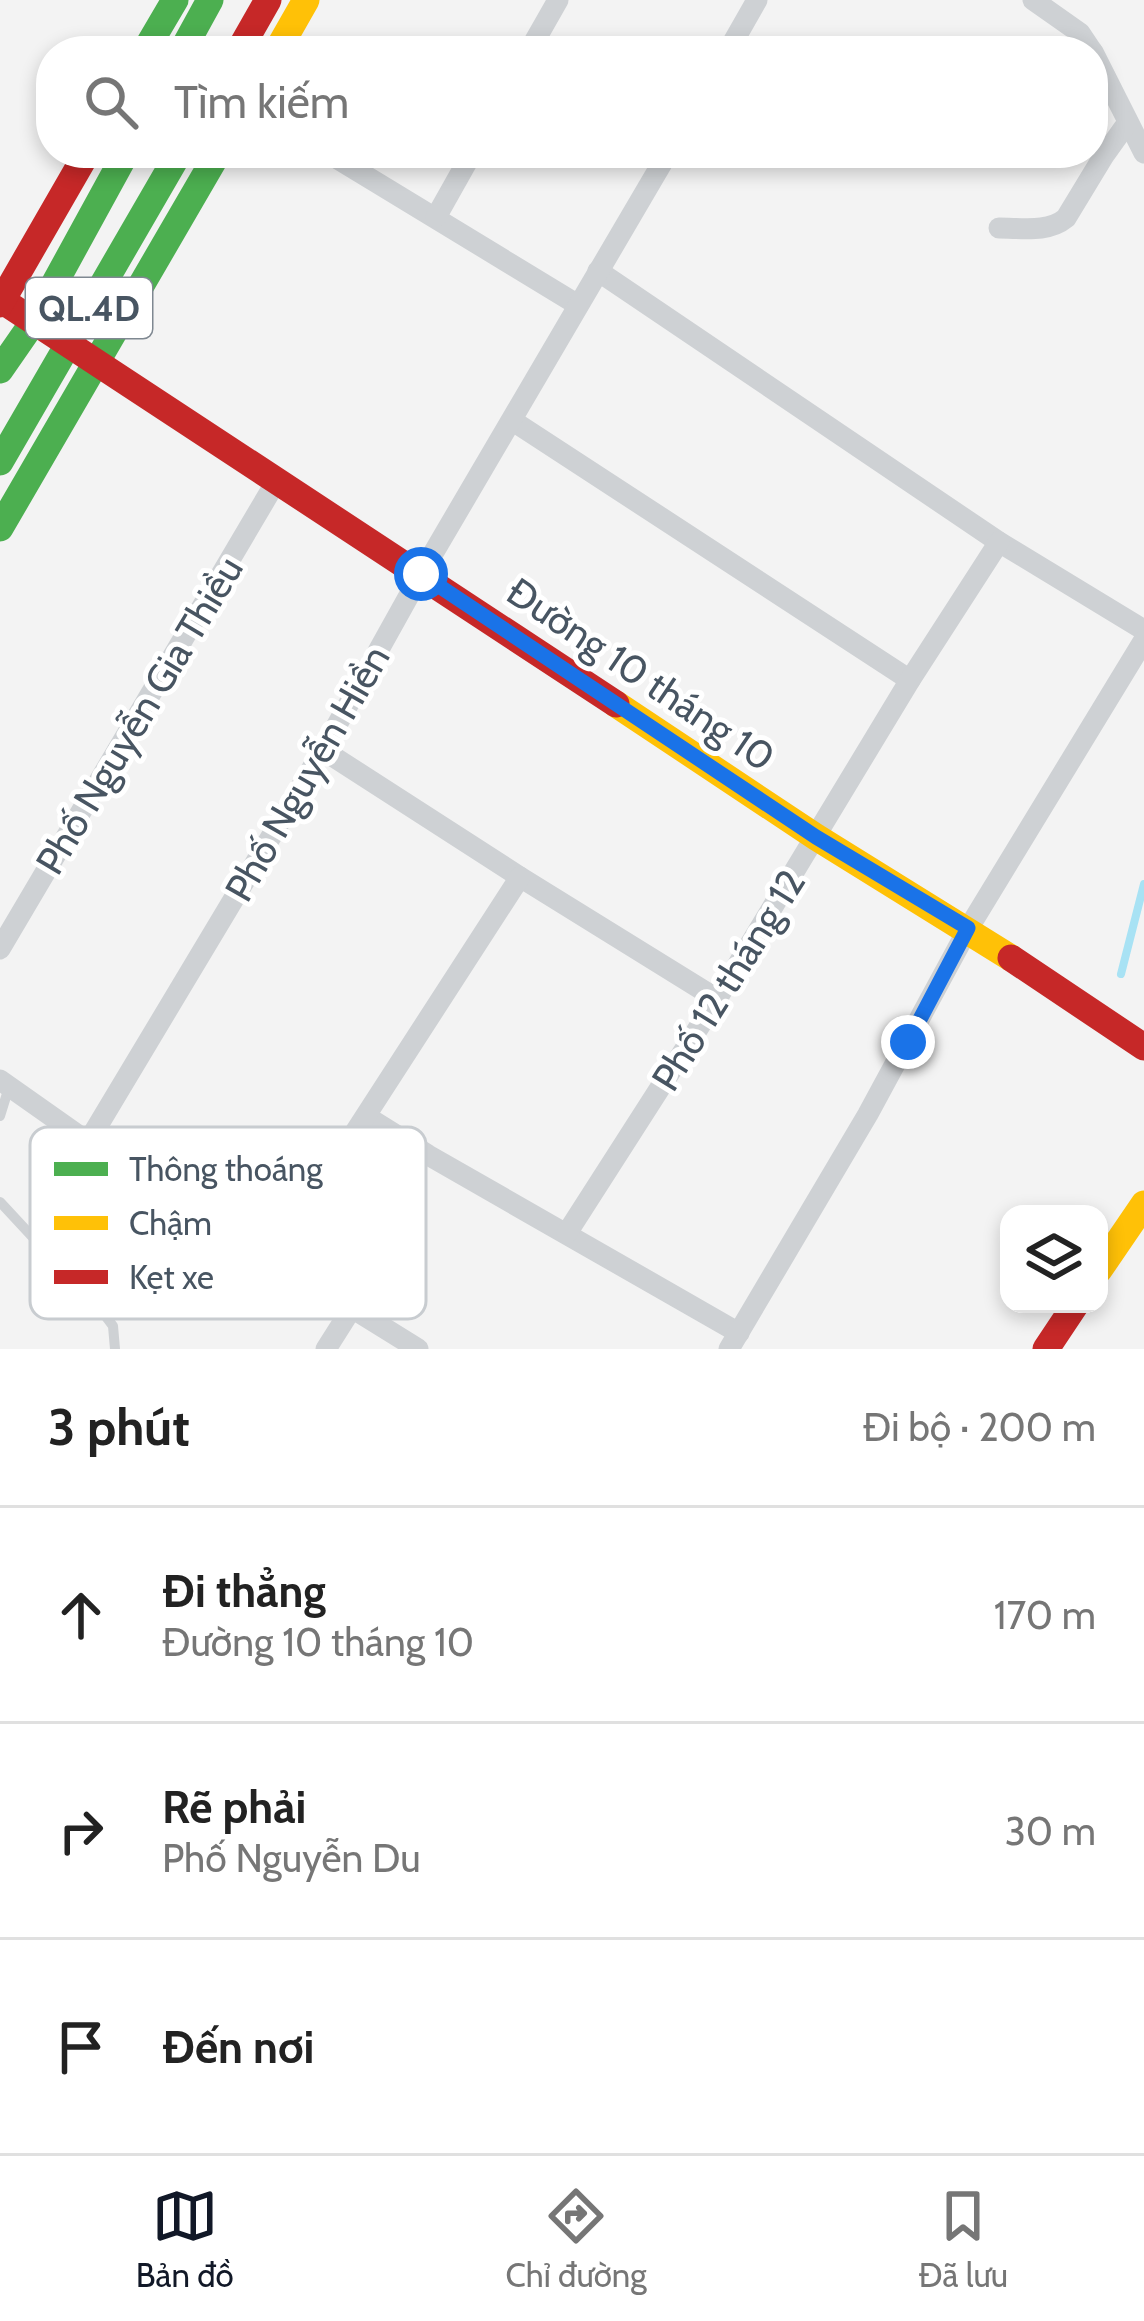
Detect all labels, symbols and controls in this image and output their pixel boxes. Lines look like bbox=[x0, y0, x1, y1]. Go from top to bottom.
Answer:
search box bbox=[36, 36, 1108, 168]
icon: search bbox=[78, 69, 144, 135]
text: Tìm kiếm bbox=[174, 75, 349, 129]
road number: QL.4D bbox=[26, 278, 152, 338]
street label: Phố Nguyễn Gia Thiều bbox=[25, 547, 253, 883]
route start bbox=[394, 547, 448, 601]
street label: Đường 10 tháng 10 bbox=[498, 567, 784, 781]
street label: Phố Nguyễn Hiền bbox=[214, 637, 400, 909]
street label: Phố 12 tháng 12 bbox=[641, 861, 815, 1099]
route end bbox=[881, 1015, 935, 1069]
legend bbox=[30, 1127, 426, 1319]
text: Thông thoáng bbox=[129, 1149, 323, 1189]
text: Chậm bbox=[129, 1203, 212, 1243]
map controls bbox=[1000, 1205, 1108, 1313]
button: layers bbox=[1000, 1205, 1108, 1313]
text: Kẹt xe bbox=[129, 1257, 214, 1297]
text: 3 phút bbox=[48, 1396, 190, 1458]
text: Đi bộ · 200 m bbox=[863, 1403, 1096, 1451]
text: Đi thẳng bbox=[162, 1564, 326, 1618]
icon: ahead bbox=[48, 1582, 114, 1648]
text: 170 m bbox=[994, 1591, 1096, 1639]
text: Đường 10 tháng 10 bbox=[162, 1618, 474, 1666]
text: Rẽ phải bbox=[162, 1780, 306, 1834]
icon: right bbox=[48, 1798, 114, 1864]
text: 30 m bbox=[1005, 1807, 1096, 1855]
text: Phố Nguyễn Du bbox=[162, 1834, 421, 1882]
icon: arrive bbox=[48, 2014, 114, 2080]
text: Đến nơi bbox=[162, 2020, 314, 2074]
tab: Bản đồ bbox=[136, 2183, 234, 2295]
tab: Chỉ đường bbox=[505, 2183, 647, 2295]
tab: Đã lưu bbox=[918, 2183, 1008, 2295]

